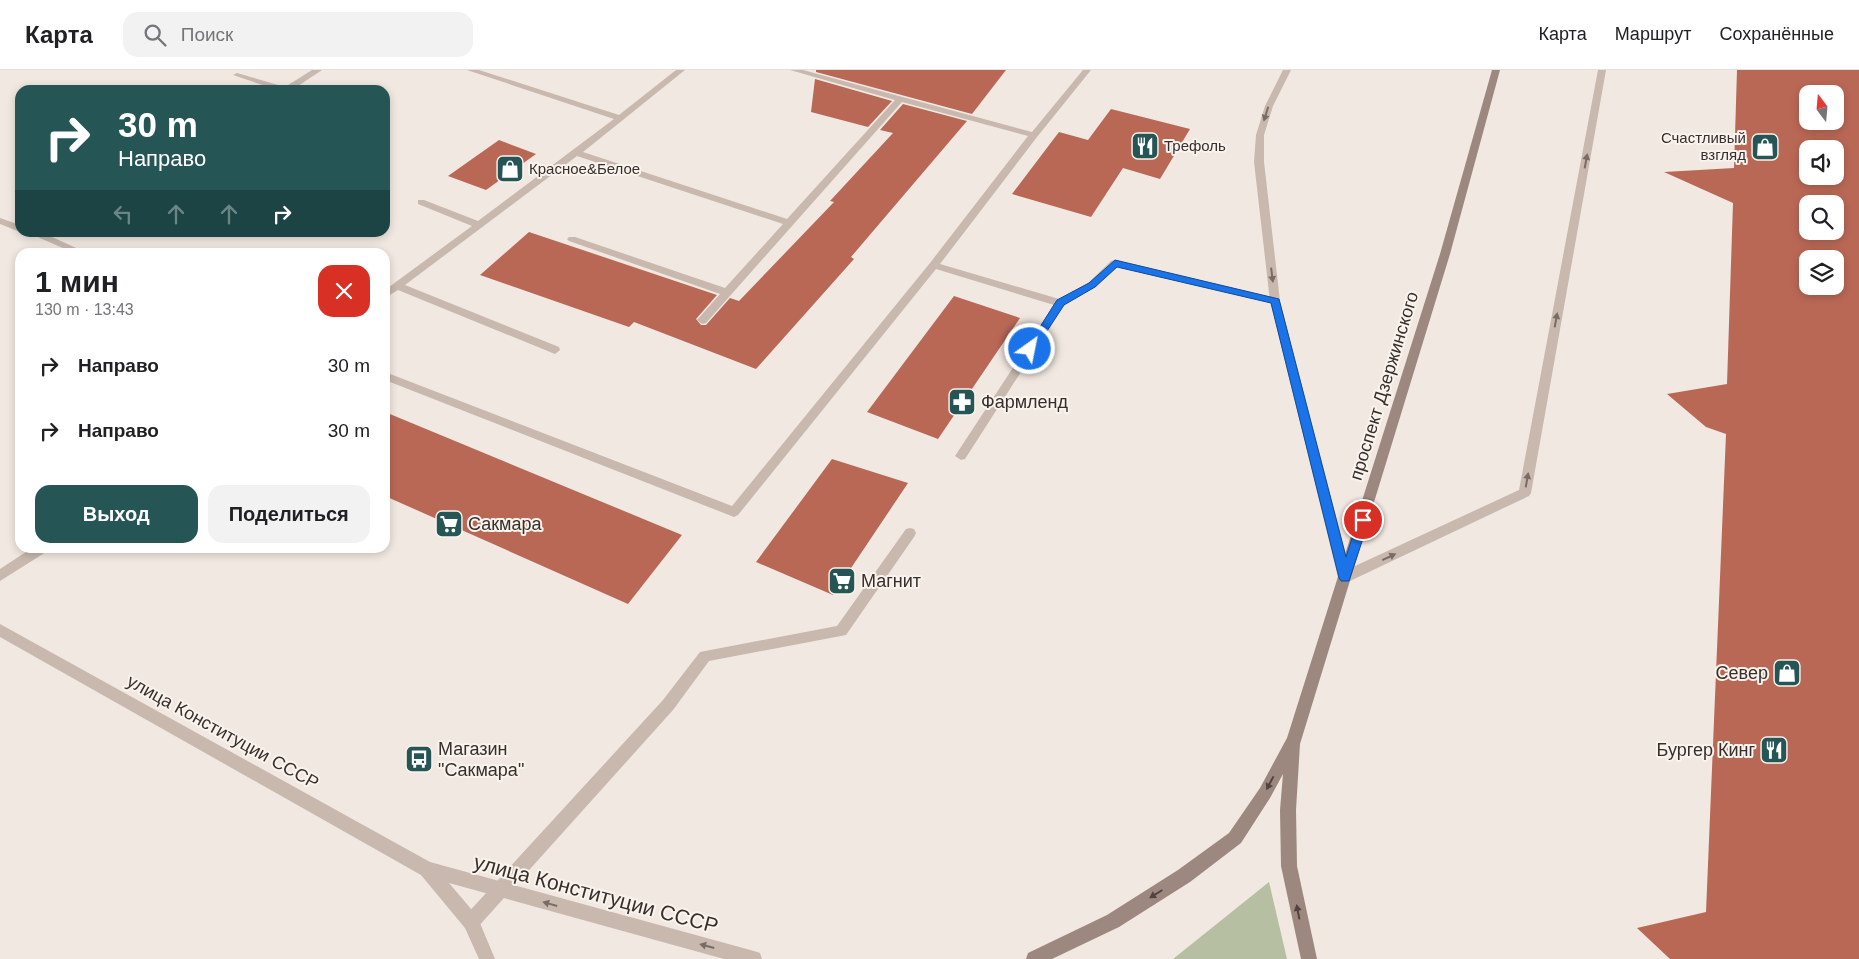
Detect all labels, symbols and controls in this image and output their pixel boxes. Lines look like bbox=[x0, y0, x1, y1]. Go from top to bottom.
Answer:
search box bbox=[123, 12, 473, 57]
text: Карта bbox=[25, 21, 93, 48]
icon: search bbox=[141, 21, 169, 49]
text: Поиск bbox=[181, 24, 233, 45]
text: Карта bbox=[1539, 24, 1587, 44]
text: Маршрут bbox=[1615, 24, 1691, 44]
text: Сохранённые bbox=[1719, 24, 1834, 44]
north arrow bbox=[1799, 85, 1844, 130]
map controls bbox=[1799, 85, 1844, 295]
icon: right bbox=[35, 105, 100, 170]
text: 30 m bbox=[118, 105, 198, 144]
one-way arrow bbox=[1262, 107, 1270, 122]
place label: Счастливый взгляд bbox=[1661, 129, 1746, 163]
restaurant icon: Трефоль bbox=[1130, 131, 1160, 161]
shop icon: Счастливый взгляд bbox=[1750, 132, 1780, 162]
place label: Трефоль bbox=[1164, 137, 1226, 154]
button: sound bbox=[1799, 140, 1844, 185]
text: Направо bbox=[118, 146, 206, 171]
one-way arrow bbox=[1582, 152, 1590, 168]
shop icon: Красное&Белое bbox=[495, 154, 525, 184]
place label: Красное&Белое bbox=[529, 160, 640, 177]
button: search bbox=[1799, 195, 1844, 240]
icon: left bbox=[109, 200, 137, 228]
icon: ahead bbox=[162, 200, 190, 228]
icon: ahead bbox=[215, 200, 243, 228]
icon: right bbox=[268, 200, 296, 228]
button: layers bbox=[1799, 250, 1844, 295]
text: 1 мин bbox=[35, 265, 119, 298]
button: close bbox=[318, 265, 370, 317]
one-way arrow bbox=[1268, 267, 1276, 283]
street label: проспект Дзержинского bbox=[1346, 289, 1422, 483]
text: 130 m · 13:43 bbox=[35, 301, 134, 318]
one-way arrow bbox=[1553, 312, 1561, 328]
position arrow bbox=[1003, 322, 1055, 374]
icon: right bbox=[35, 352, 63, 380]
text: Направо bbox=[78, 355, 159, 376]
text: 30 m bbox=[328, 355, 370, 376]
pharmacy icon: Фармленд bbox=[947, 387, 977, 417]
place label: Фармленд bbox=[981, 392, 1069, 412]
icon: right bbox=[35, 417, 63, 445]
text: Направо bbox=[78, 420, 159, 441]
text: 30 m bbox=[328, 420, 370, 441]
one-way arrow bbox=[1524, 472, 1532, 488]
button: Выход bbox=[35, 485, 198, 543]
button: Поделиться bbox=[208, 485, 370, 543]
pin bbox=[1342, 499, 1384, 541]
icon: arrive bbox=[1349, 506, 1377, 534]
supermarket icon: Сакмара bbox=[434, 509, 464, 539]
place label: Сакмара bbox=[468, 514, 542, 534]
one-way arrow bbox=[1382, 552, 1396, 560]
supermarket icon: Магнит bbox=[827, 566, 857, 596]
place label: Магнит bbox=[861, 571, 921, 591]
shop icon: Север bbox=[1772, 658, 1802, 688]
place label: Север bbox=[1716, 663, 1768, 683]
street label: улица Конституции СССР bbox=[124, 671, 322, 793]
restaurant icon: Бургер Кинг bbox=[1759, 735, 1789, 765]
place label: Магазин "Сакмара" bbox=[438, 739, 524, 780]
place label: Бургер Кинг bbox=[1657, 740, 1755, 760]
bus stop icon: Магазин "Сакмара" bbox=[404, 744, 434, 774]
one-way arrow bbox=[1266, 775, 1274, 790]
street label: улица Конституции СССР bbox=[471, 850, 721, 937]
one-way arrow bbox=[1149, 889, 1163, 899]
one-way arrow bbox=[542, 899, 557, 907]
one-way arrow bbox=[1294, 904, 1302, 919]
one-way arrow bbox=[699, 942, 714, 950]

